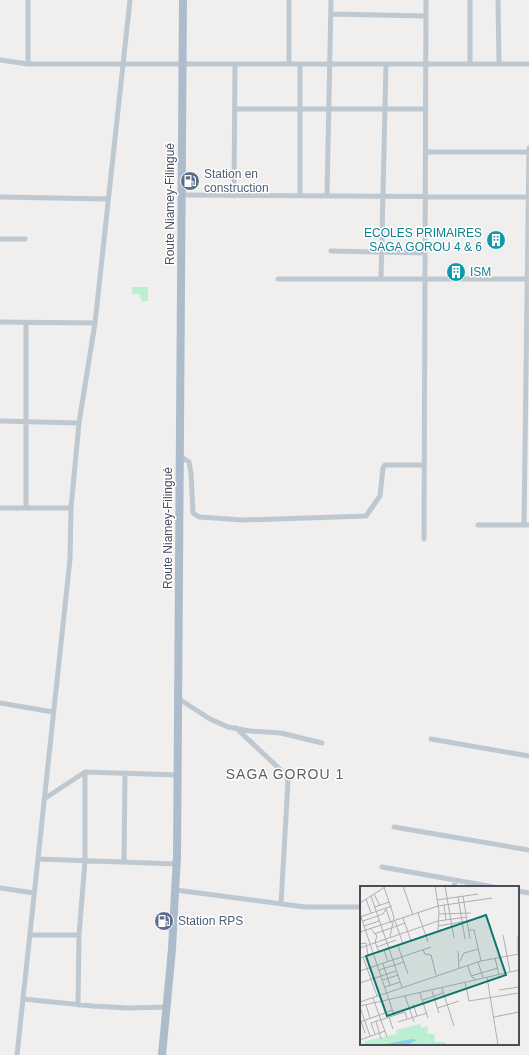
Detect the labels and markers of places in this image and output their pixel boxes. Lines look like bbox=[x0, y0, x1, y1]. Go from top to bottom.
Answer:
place label: Station en construction bbox=[204, 167, 269, 195]
fuel station icon: Station en construction bbox=[179, 170, 201, 192]
place label: ECOLES PRIMAIRES SAGA GOROU 4 & 6 bbox=[364, 226, 482, 254]
building icon: ECOLES PRIMAIRES SAGA GOROU 4 & 6 bbox=[485, 229, 507, 251]
building icon: ISM bbox=[445, 261, 467, 283]
place label: ISM bbox=[470, 265, 491, 279]
fuel station icon: Station RPS bbox=[153, 910, 175, 932]
place label: Station RPS bbox=[178, 914, 243, 928]

